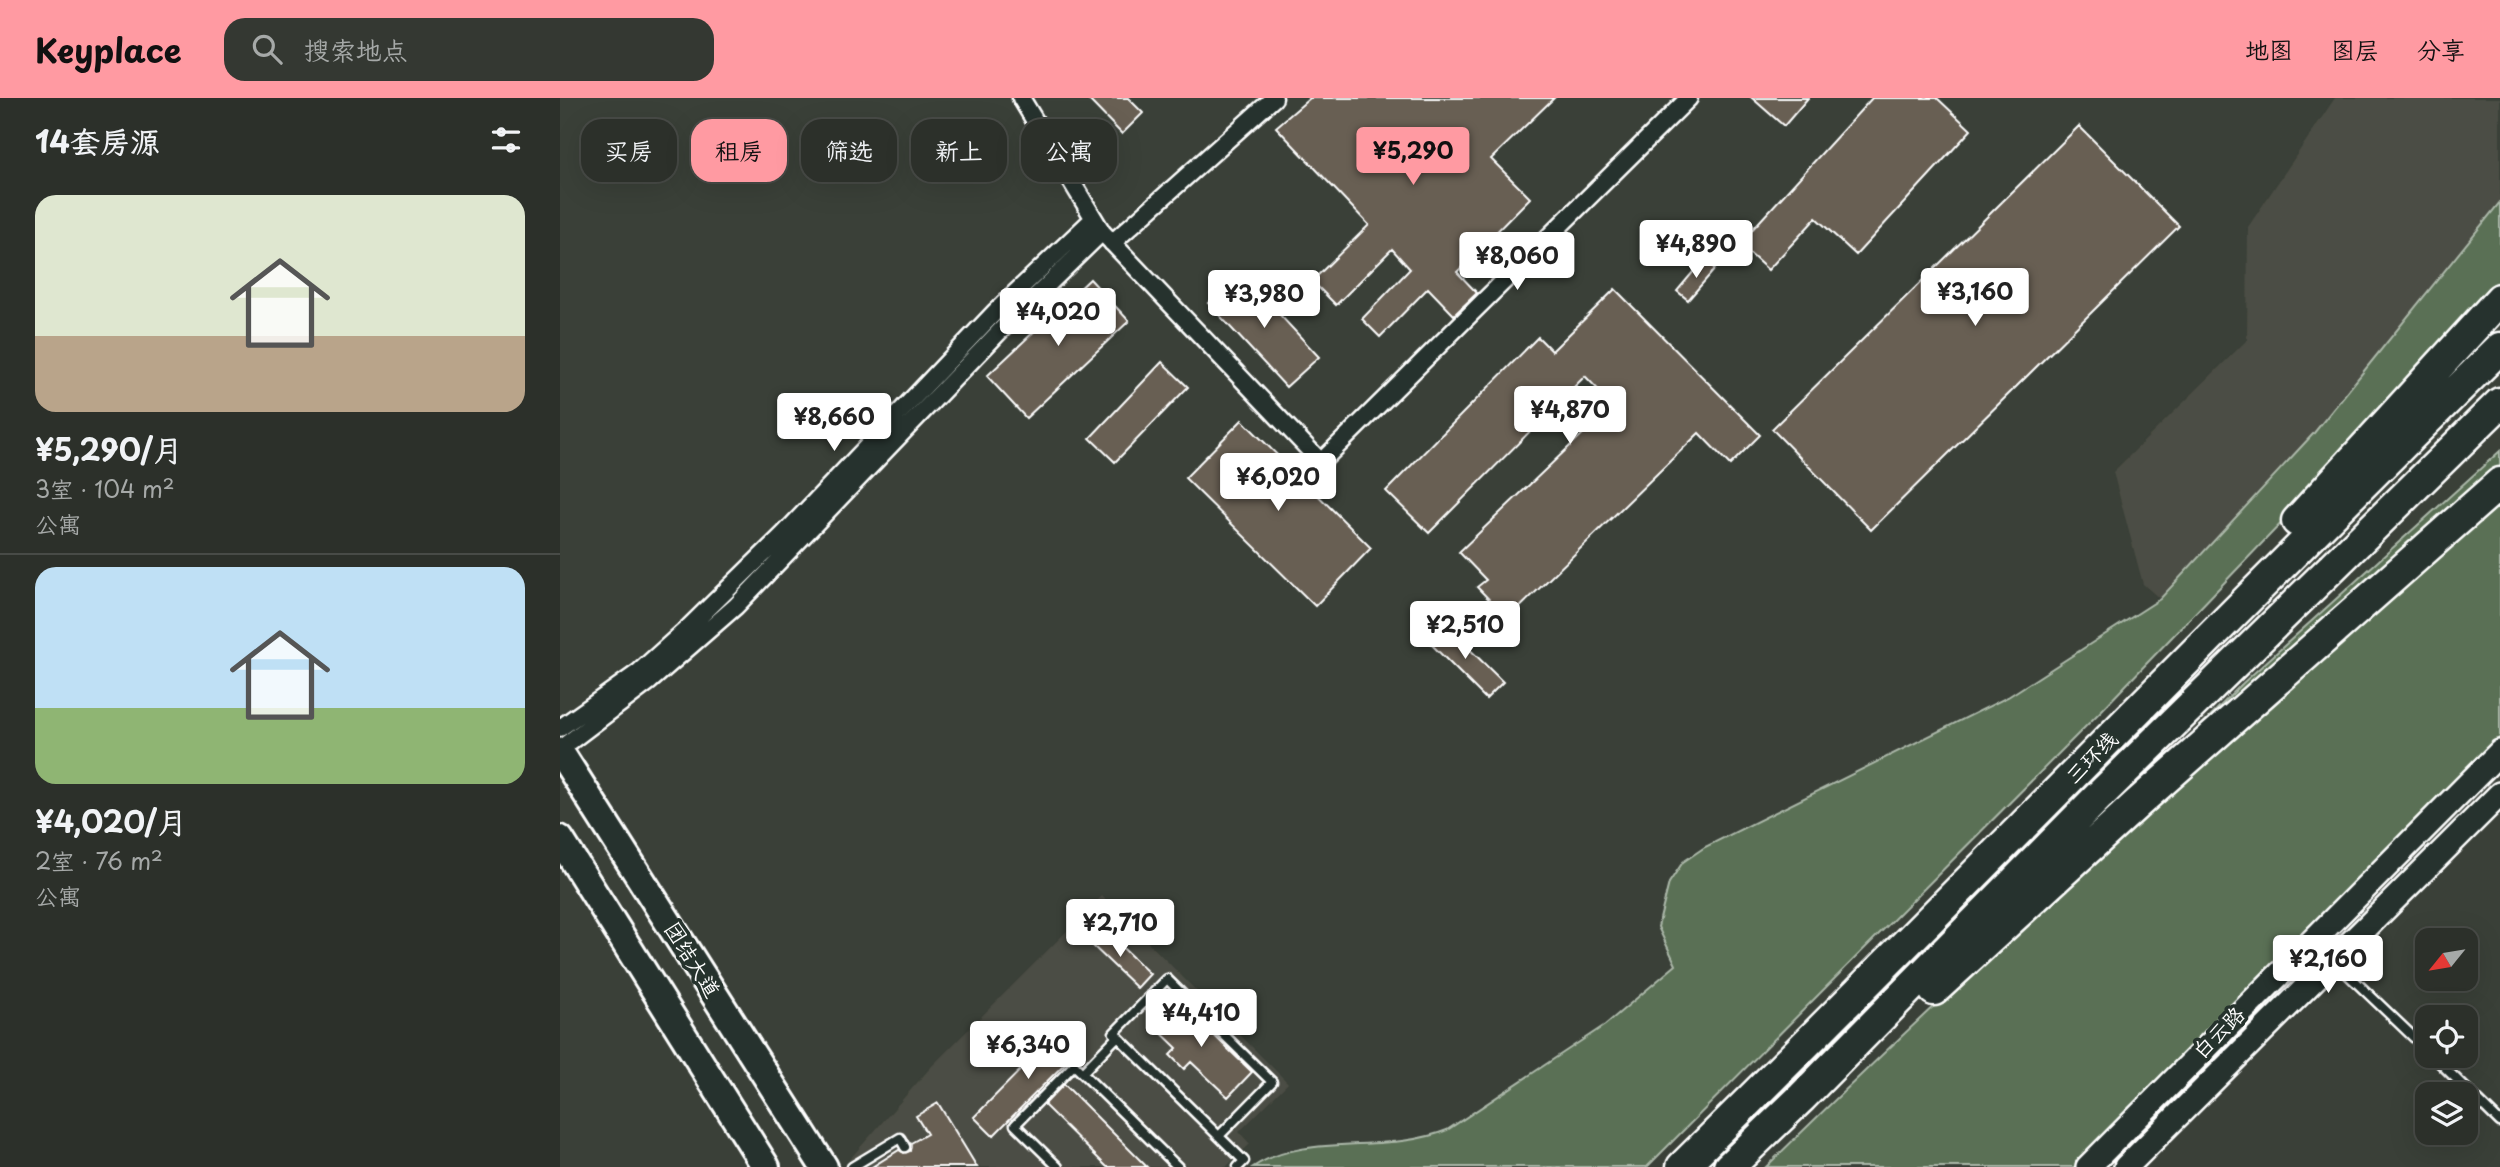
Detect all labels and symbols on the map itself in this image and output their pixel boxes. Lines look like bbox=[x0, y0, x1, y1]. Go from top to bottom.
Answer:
pin: ¥5,290 bbox=[1356, 127, 1470, 187]
pin: ¥4,890 bbox=[1639, 220, 1753, 280]
pin: ¥8,060 bbox=[1460, 232, 1574, 292]
pin: ¥3,160 bbox=[1918, 268, 2032, 328]
pin: ¥3,980 bbox=[1207, 271, 1321, 330]
pin: ¥4,020 bbox=[1001, 288, 1115, 348]
pin: ¥4,870 bbox=[1513, 386, 1627, 446]
pin: ¥8,660 bbox=[777, 394, 891, 453]
pin: ¥6,020 bbox=[1221, 454, 1335, 513]
pin: ¥2,510 bbox=[1408, 602, 1522, 661]
street label: 三环线 bbox=[2057, 723, 2124, 790]
pin: ¥2,710 bbox=[1063, 900, 1177, 959]
street label: 团结大道 bbox=[658, 915, 730, 1003]
north arrow bbox=[2415, 928, 2478, 990]
pin: ¥2,160 bbox=[2271, 936, 2385, 995]
pin: ¥4,410 bbox=[1144, 990, 1258, 1049]
street label: 白云路 bbox=[2184, 998, 2251, 1065]
pin: ¥6,340 bbox=[971, 1021, 1085, 1081]

